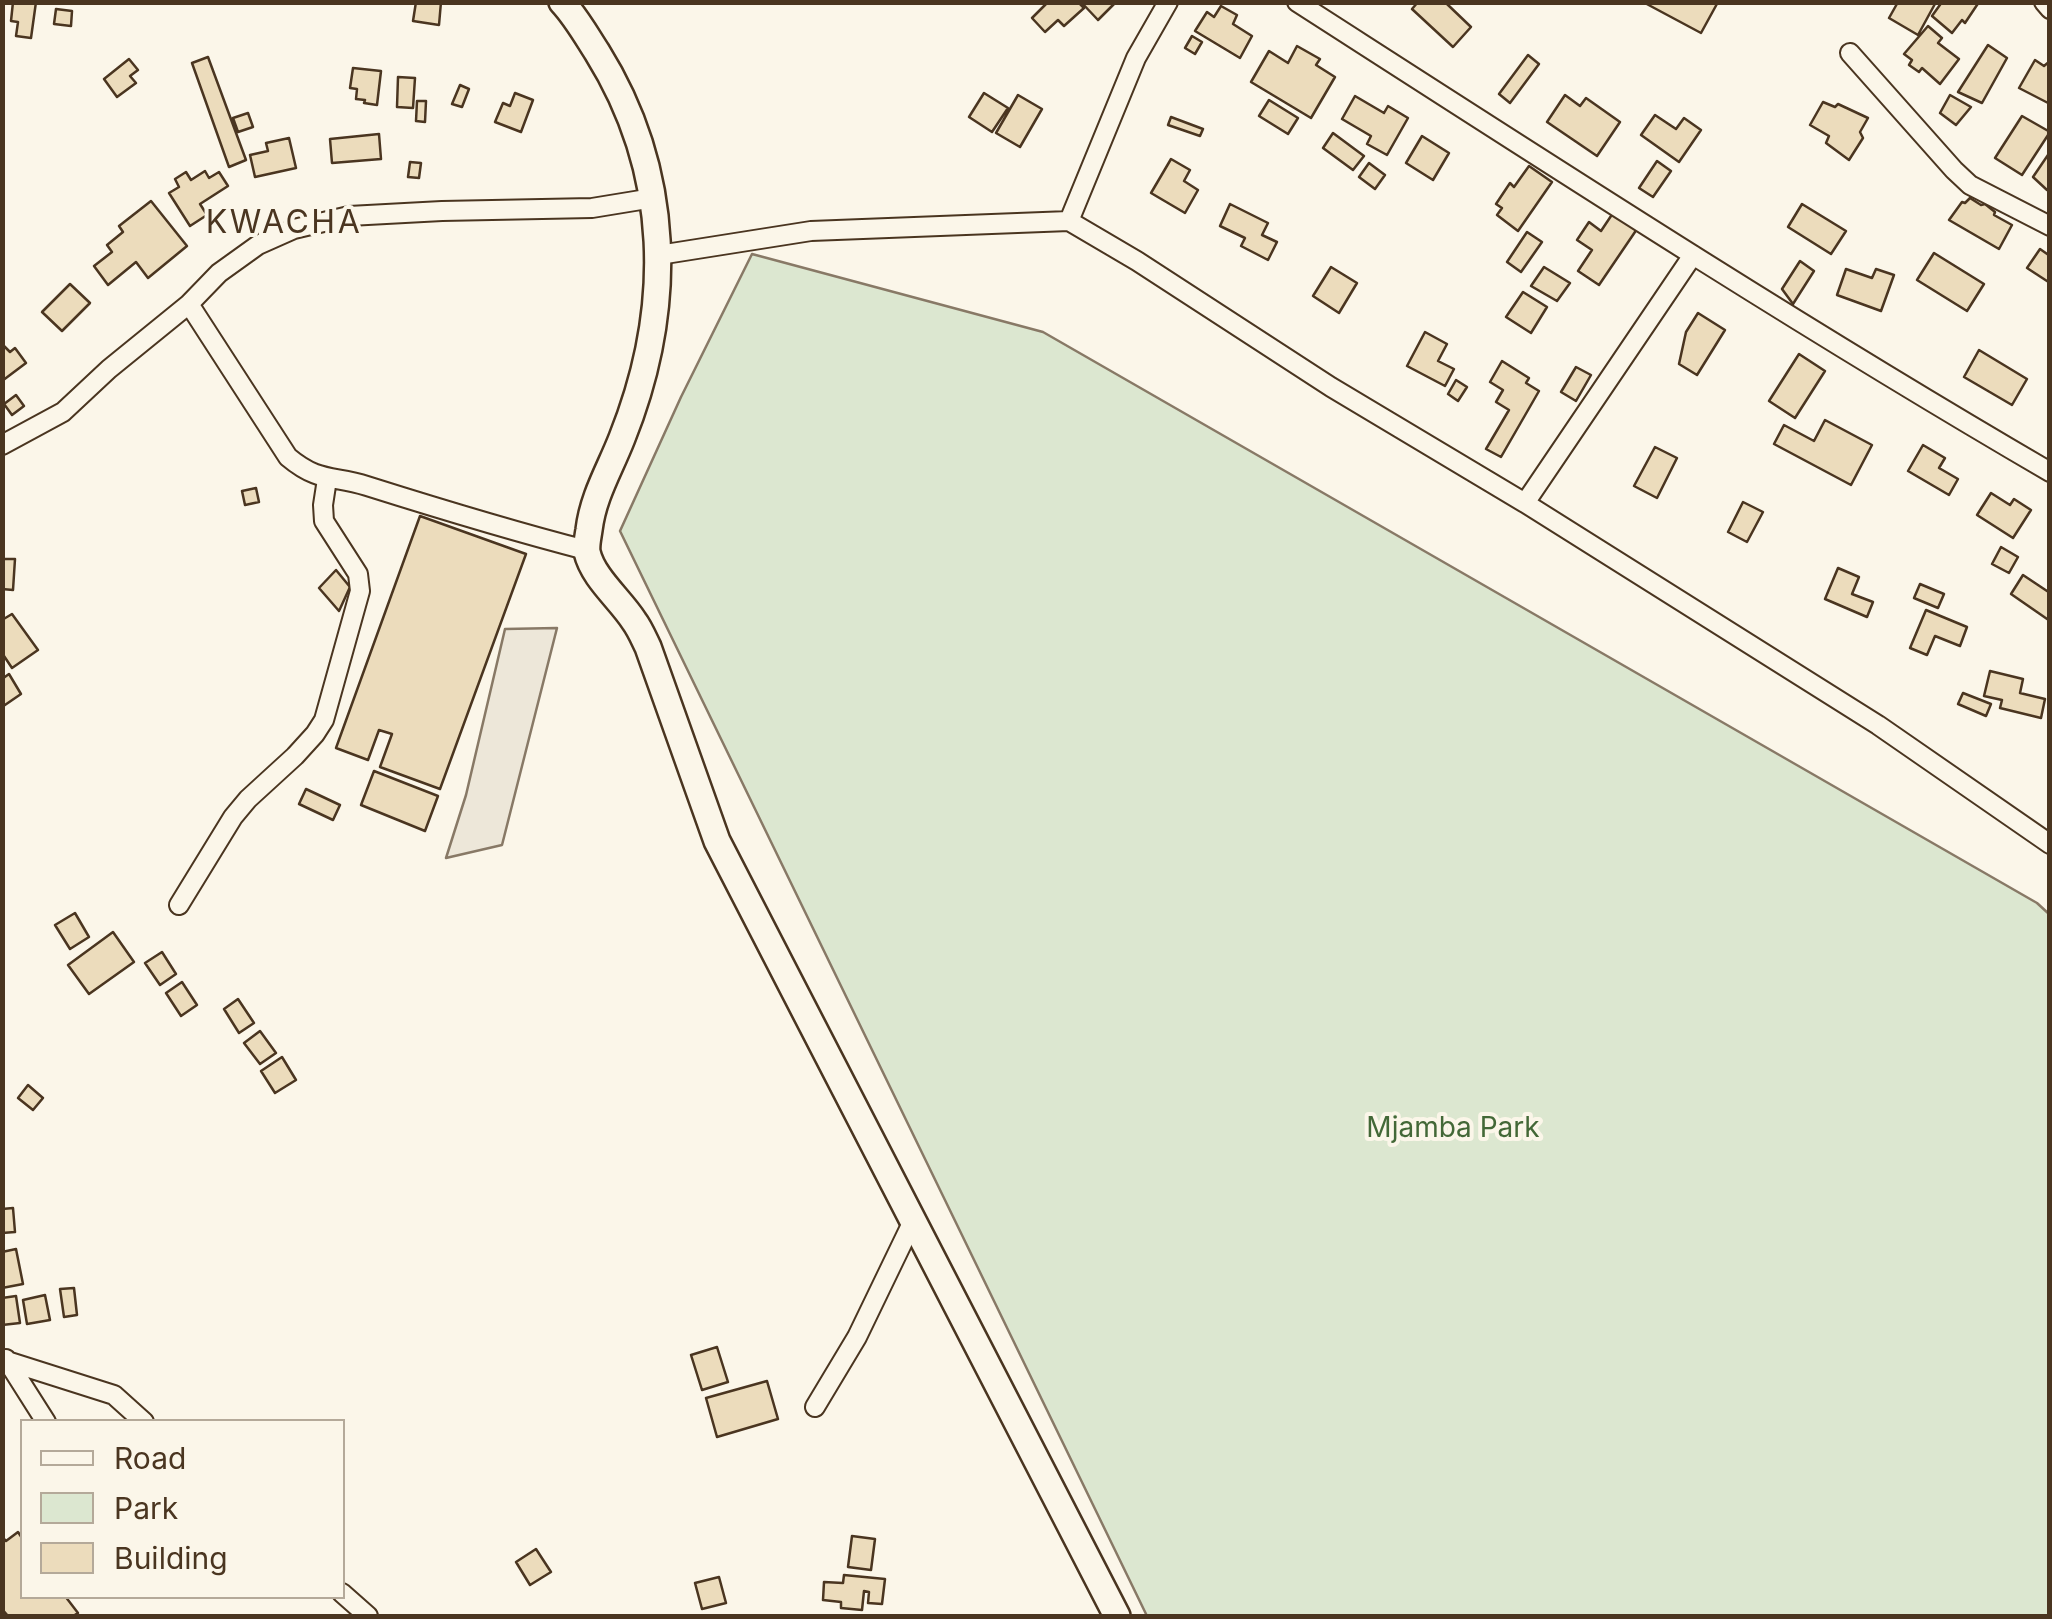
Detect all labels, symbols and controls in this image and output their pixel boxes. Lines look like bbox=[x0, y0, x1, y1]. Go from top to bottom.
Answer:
district label: KWACHA bbox=[206, 204, 362, 242]
park label: Mjamba Park bbox=[1366, 1112, 1540, 1146]
legend bbox=[20, 1419, 345, 1599]
text: Road bbox=[114, 1440, 186, 1476]
text: Park bbox=[114, 1490, 178, 1526]
text: Building bbox=[114, 1540, 228, 1576]

